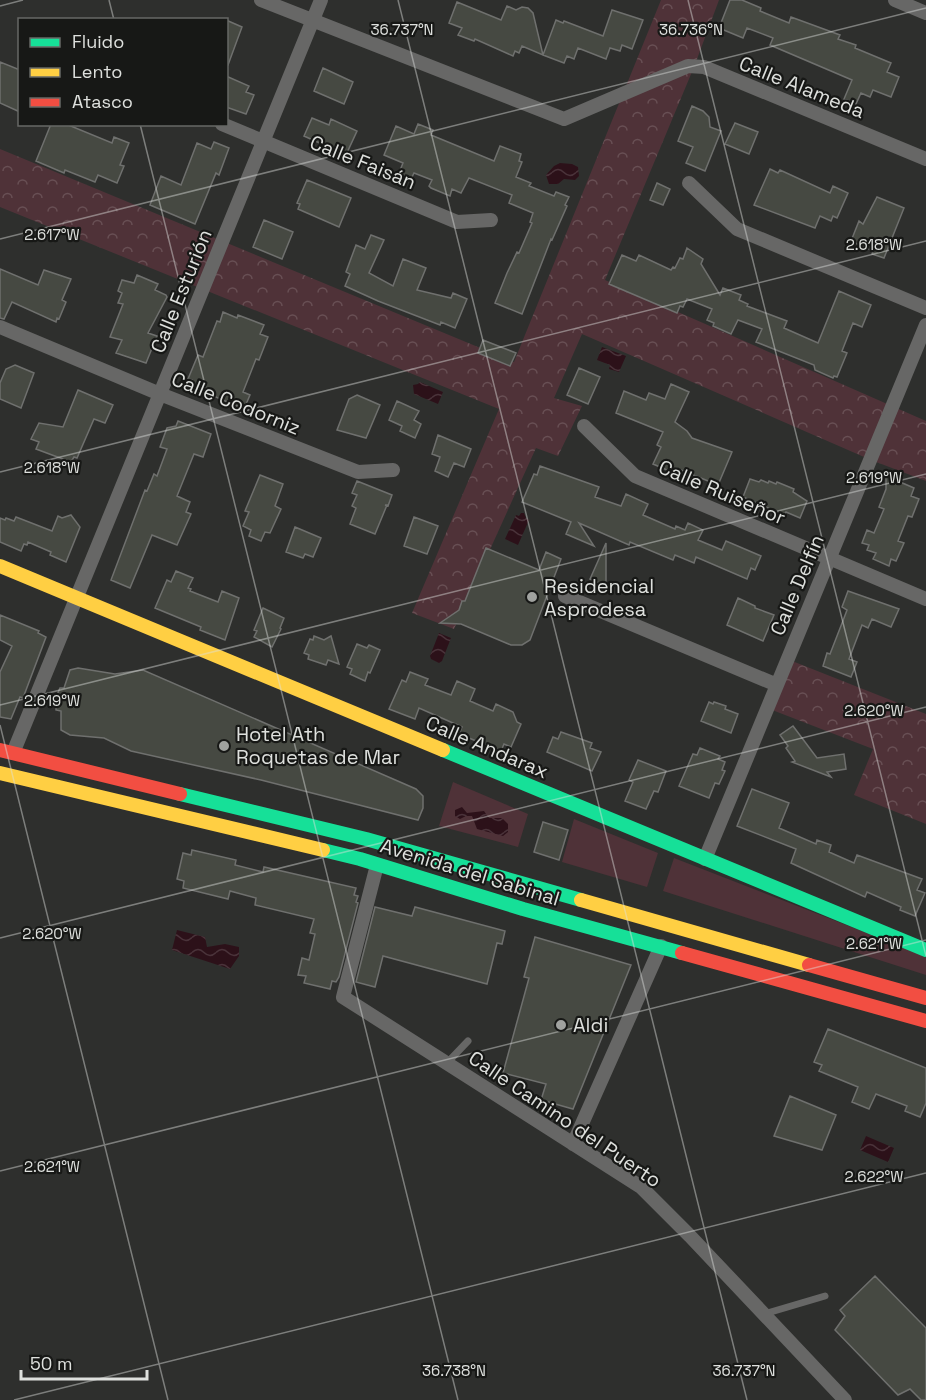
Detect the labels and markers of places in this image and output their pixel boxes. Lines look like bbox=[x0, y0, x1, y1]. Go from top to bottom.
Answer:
place label: Residencial Asprodesa bbox=[544, 573, 654, 622]
marker: Residencial Asprodesa bbox=[525, 590, 539, 604]
place label: Hotel Ath Roquetas de Mar bbox=[236, 721, 400, 770]
marker: Hotel Ath Roquetas de Mar bbox=[217, 739, 231, 753]
place label: Aldi bbox=[573, 1012, 608, 1038]
marker: Aldi bbox=[554, 1018, 568, 1032]

